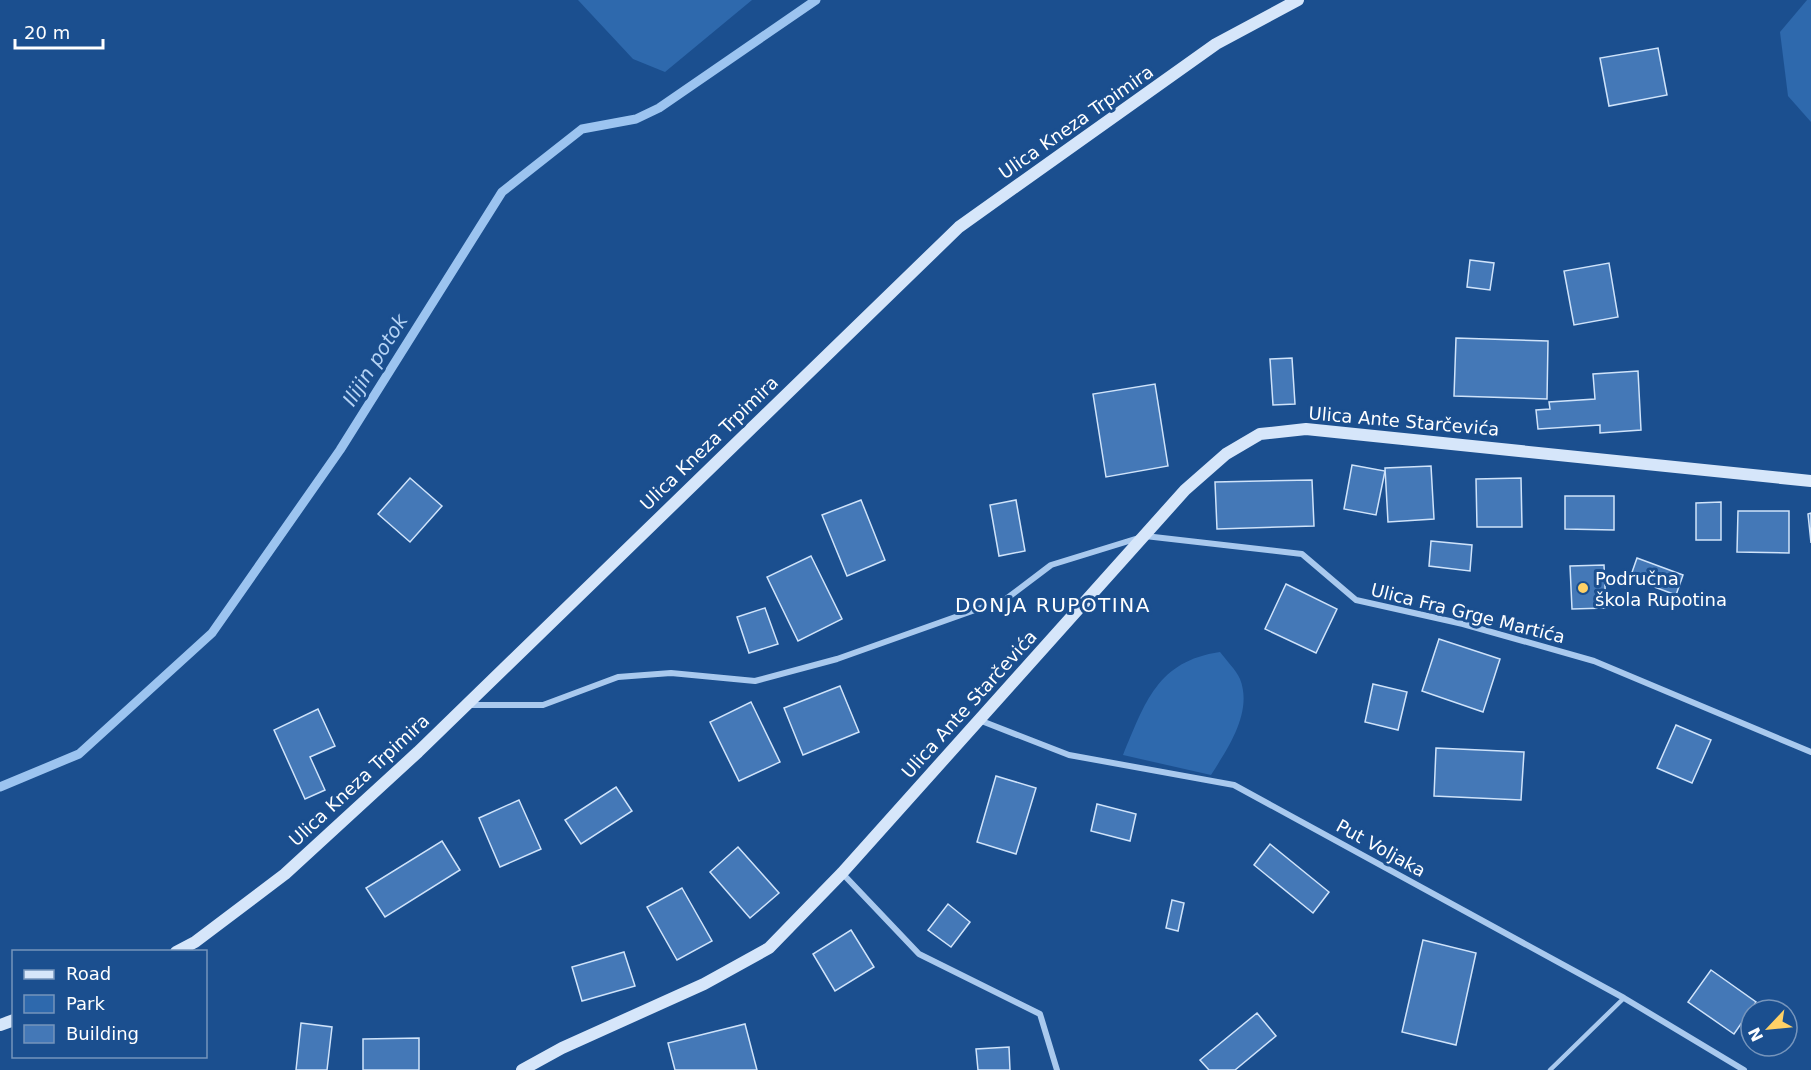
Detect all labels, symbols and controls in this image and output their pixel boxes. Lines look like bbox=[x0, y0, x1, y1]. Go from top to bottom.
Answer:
scale bar bbox=[15, 12, 104, 50]
text: 20 m bbox=[24, 22, 70, 43]
street label: Ulica Kneza Trpimira bbox=[995, 61, 1157, 183]
water label: Ilijin potok bbox=[337, 308, 413, 410]
street label: Ulica Kneza Trpimira bbox=[636, 372, 782, 514]
street label: Ulica Ante Starčevića bbox=[1308, 402, 1500, 440]
place label: Područna škola Rupotina bbox=[1595, 568, 1727, 610]
street label: Ulica Fra Grge Martića bbox=[1369, 579, 1567, 647]
marker: Područna škola Rupotina bbox=[1576, 581, 1590, 595]
district label: DONJA RUPOTINA bbox=[955, 593, 1151, 617]
street label: Ulica Ante Starčevića bbox=[897, 626, 1041, 782]
street label: Ulica Kneza Trpimira bbox=[285, 710, 433, 850]
street label: Put Voljaka bbox=[1333, 815, 1429, 881]
legend bbox=[12, 950, 207, 1058]
text: Road bbox=[66, 963, 111, 984]
text: Park bbox=[66, 993, 105, 1014]
north arrow bbox=[1739, 998, 1799, 1058]
text: Building bbox=[66, 1023, 139, 1044]
text: N bbox=[1744, 1024, 1767, 1045]

